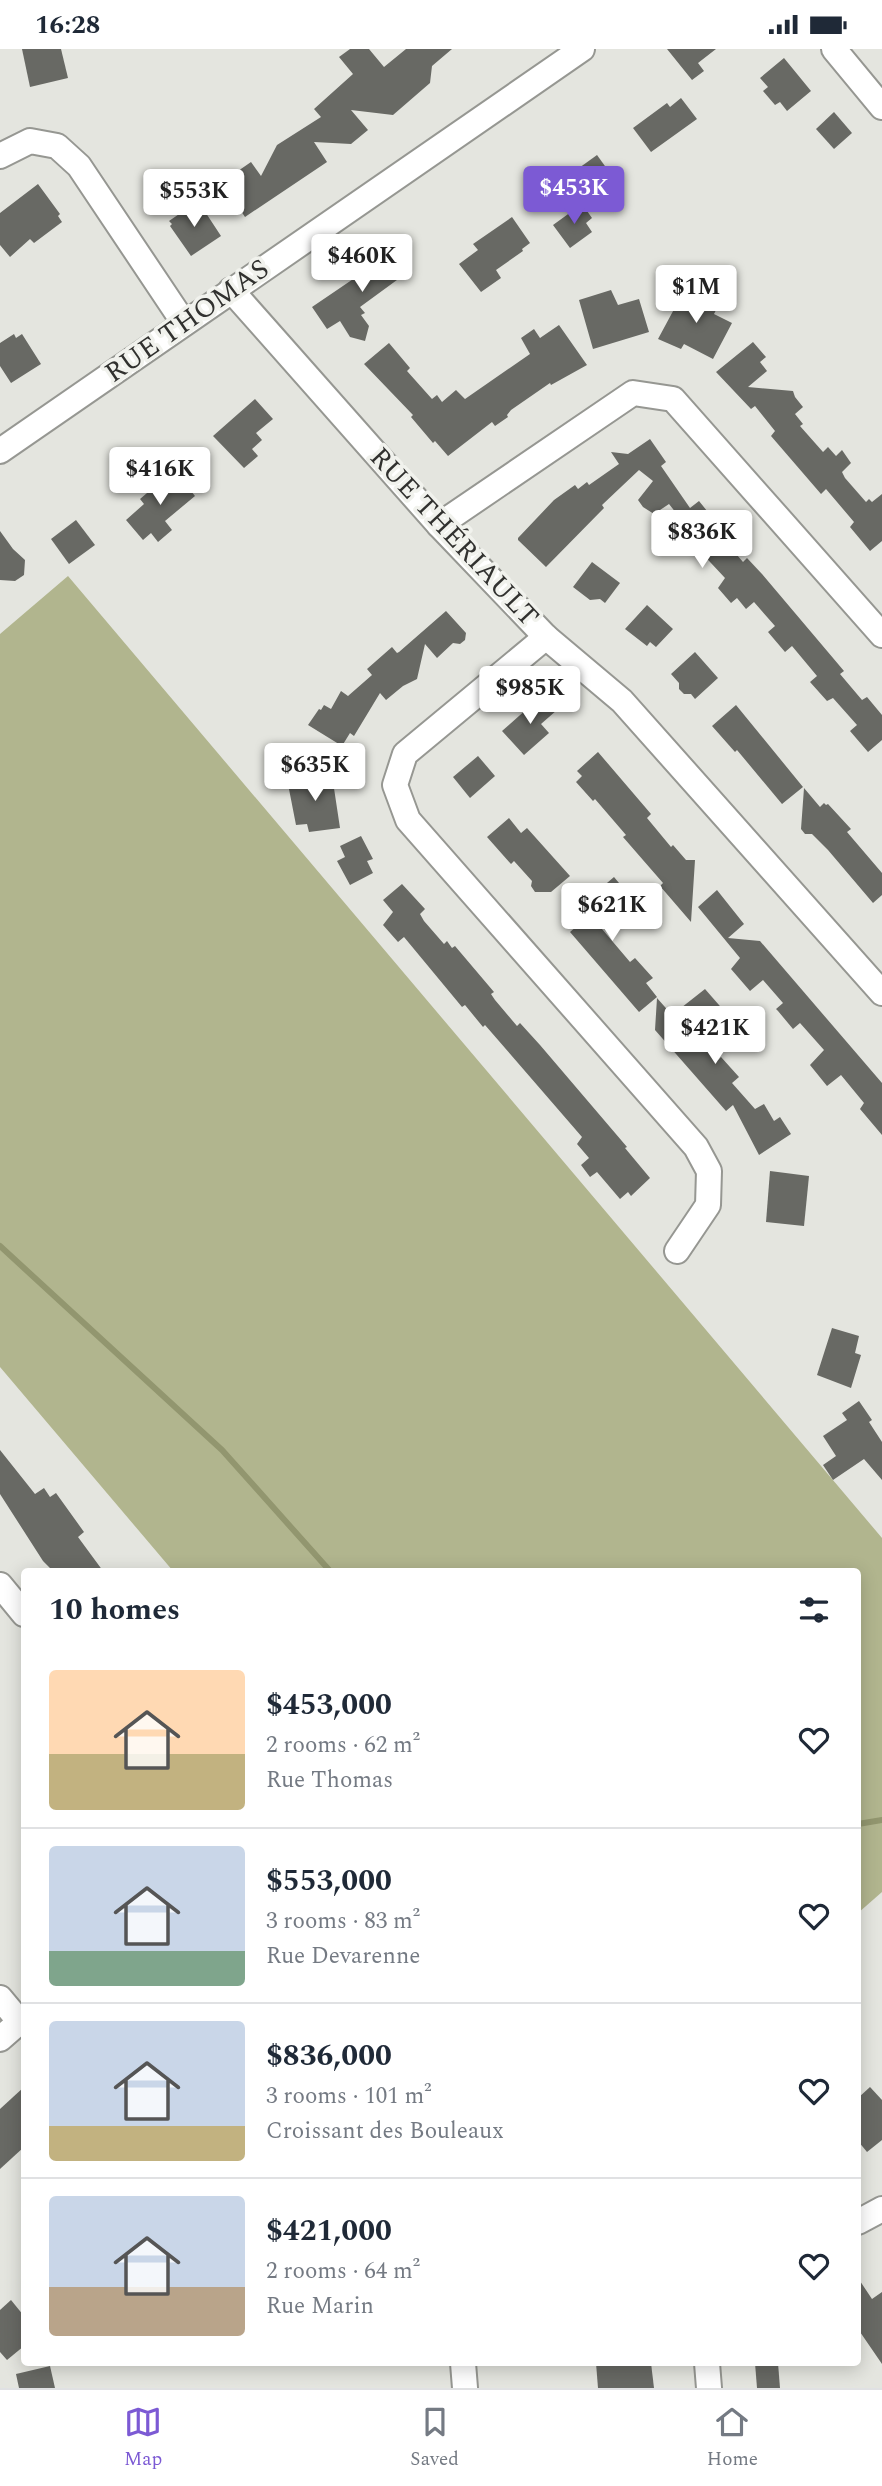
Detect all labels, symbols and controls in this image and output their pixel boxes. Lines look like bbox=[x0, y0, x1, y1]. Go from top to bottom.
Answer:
text: 16:28 bbox=[35, 5, 100, 45]
pin: $453K bbox=[525, 167, 623, 226]
pin: $553K bbox=[145, 169, 243, 229]
text: $453K bbox=[539, 171, 609, 206]
text: $553K bbox=[159, 174, 229, 209]
pin: $460K bbox=[313, 235, 411, 294]
text: $460K bbox=[327, 239, 397, 274]
street label: RUE THOMAS bbox=[96, 248, 278, 394]
pin: $1M bbox=[662, 265, 730, 325]
text: $1M bbox=[672, 270, 720, 305]
street label: RUE THÉRIAULT bbox=[359, 437, 549, 637]
pin: $416K bbox=[111, 447, 209, 507]
text: $416K bbox=[125, 452, 195, 487]
pin: $836K bbox=[653, 511, 751, 570]
text: $836K bbox=[667, 515, 737, 550]
pin: $985K bbox=[481, 667, 579, 726]
text: $985K bbox=[495, 671, 565, 706]
pin: $635K bbox=[266, 743, 364, 803]
text: $635K bbox=[280, 748, 350, 783]
pin: $621K bbox=[563, 883, 661, 943]
text: $621K bbox=[577, 888, 647, 923]
pin: $421K bbox=[666, 1007, 764, 1066]
text: $421K bbox=[680, 1011, 750, 1046]
text: 10 homes bbox=[49, 1587, 180, 1633]
icon: filters bbox=[795, 1591, 833, 1629]
text: $453,000 bbox=[266, 1682, 392, 1728]
icon: home bbox=[105, 1698, 189, 1782]
icon: heart bbox=[795, 1721, 833, 1759]
text: 2 rooms · 62 m² bbox=[266, 1728, 420, 1763]
text: Rue Thomas bbox=[266, 1763, 393, 1798]
text: $553,000 bbox=[266, 1858, 392, 1904]
icon: home bbox=[105, 1874, 189, 1958]
icon: heart bbox=[795, 1897, 833, 1935]
text: 3 rooms · 83 m² bbox=[266, 1904, 420, 1939]
text: Rue Devarenne bbox=[266, 1939, 420, 1974]
text: $836,000 bbox=[266, 2033, 392, 2079]
icon: home bbox=[105, 2049, 189, 2133]
icon: heart bbox=[795, 2072, 833, 2110]
text: 3 rooms · 101 m² bbox=[266, 2079, 432, 2114]
text: Croissant des Bouleaux bbox=[266, 2114, 504, 2149]
text: $421,000 bbox=[266, 2208, 392, 2254]
icon: home bbox=[105, 2224, 189, 2308]
icon: heart bbox=[795, 2247, 833, 2285]
text: 2 rooms · 64 m² bbox=[266, 2254, 420, 2289]
text: Rue Marin bbox=[266, 2289, 374, 2324]
tab: Map bbox=[124, 2403, 162, 2474]
tab: Saved bbox=[410, 2403, 459, 2474]
tab: Home bbox=[707, 2403, 758, 2474]

